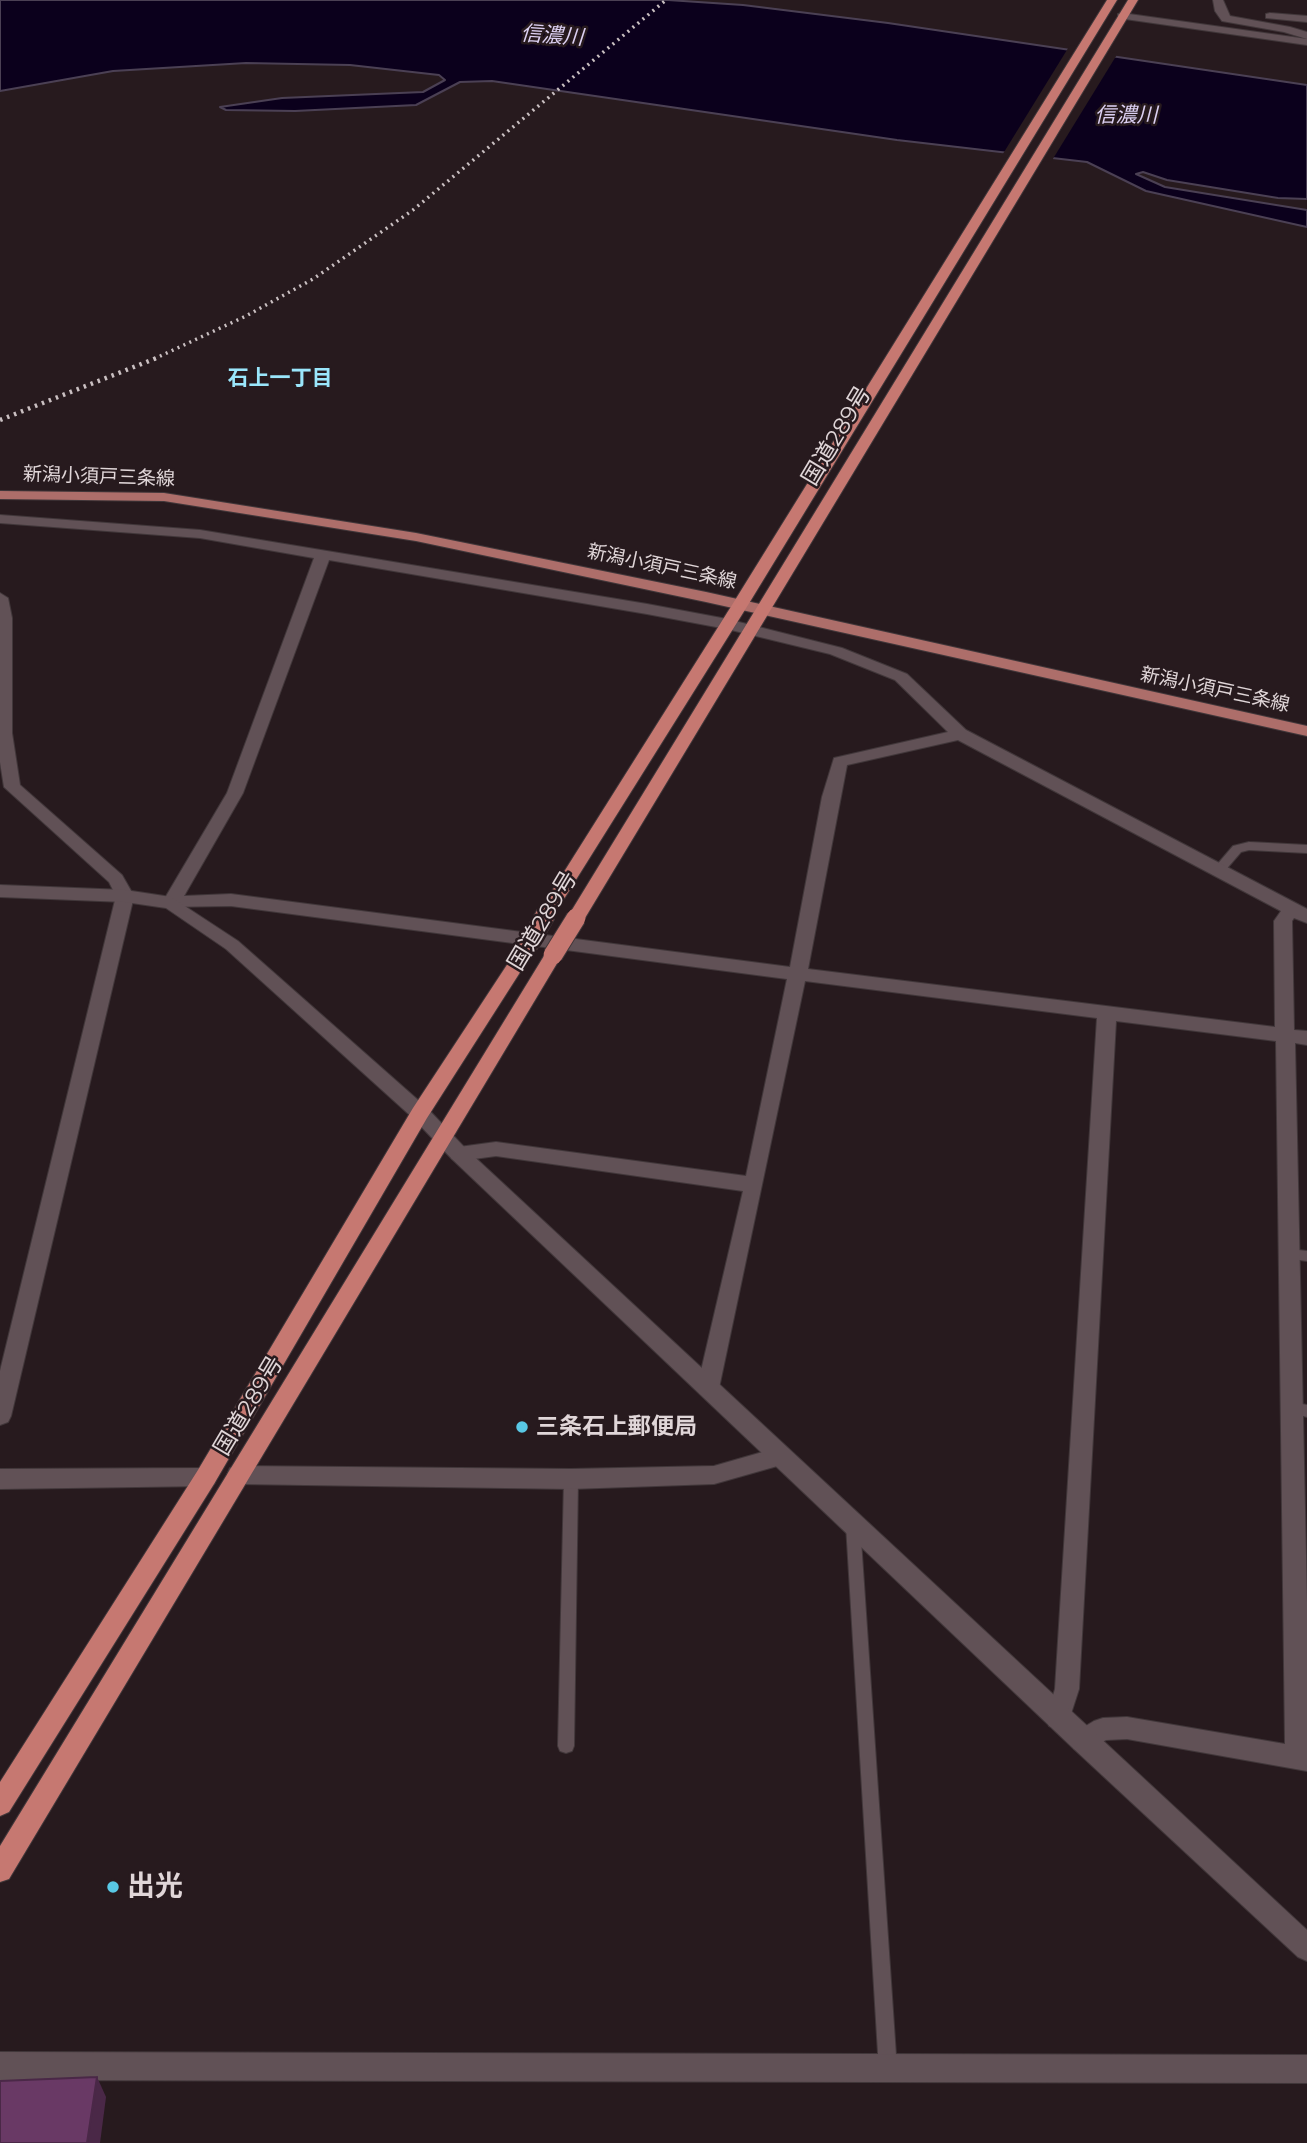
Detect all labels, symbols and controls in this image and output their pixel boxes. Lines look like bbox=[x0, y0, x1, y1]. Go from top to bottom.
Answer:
water label: 信濃川 bbox=[520, 21, 584, 51]
water label: 信濃川 bbox=[1095, 103, 1157, 129]
district label: 石上一丁目 bbox=[228, 366, 332, 392]
street label: 国道289号 bbox=[797, 381, 877, 491]
street label: 新潟小須戸三条線 bbox=[23, 463, 175, 491]
street label: 新潟小須戸三条線 bbox=[585, 540, 739, 594]
street label: 新潟小須戸三条線 bbox=[1138, 663, 1292, 717]
street label: 国道289号 bbox=[503, 866, 583, 976]
street label: 国道289号 bbox=[209, 1351, 289, 1461]
place label: 三条石上郵便局 bbox=[536, 1413, 697, 1441]
marker: 三条石上郵便局 bbox=[514, 1419, 530, 1435]
place label: 出光 bbox=[127, 1870, 183, 1904]
marker: 出光 bbox=[105, 1879, 121, 1895]

